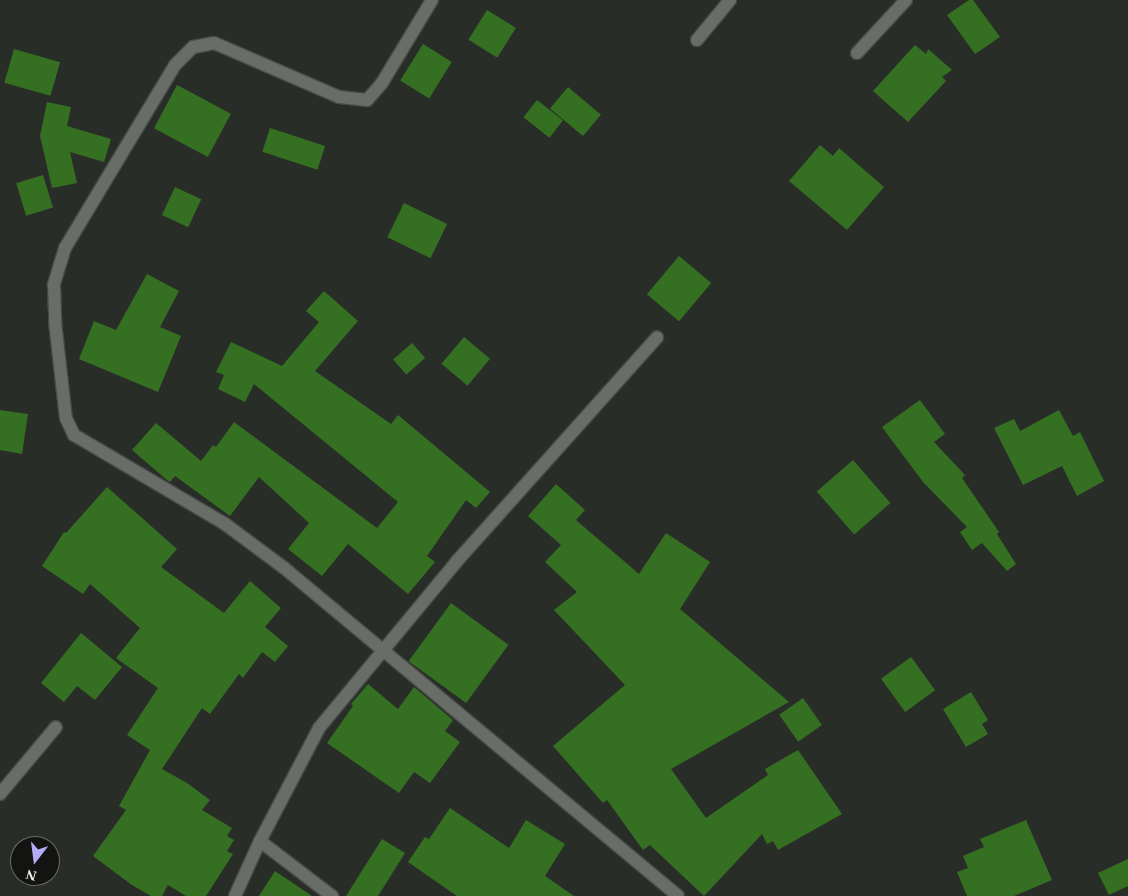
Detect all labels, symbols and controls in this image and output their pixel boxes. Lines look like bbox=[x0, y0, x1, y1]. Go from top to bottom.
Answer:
north arrow bbox=[10, 836, 60, 886]
text: N bbox=[24, 866, 38, 884]

